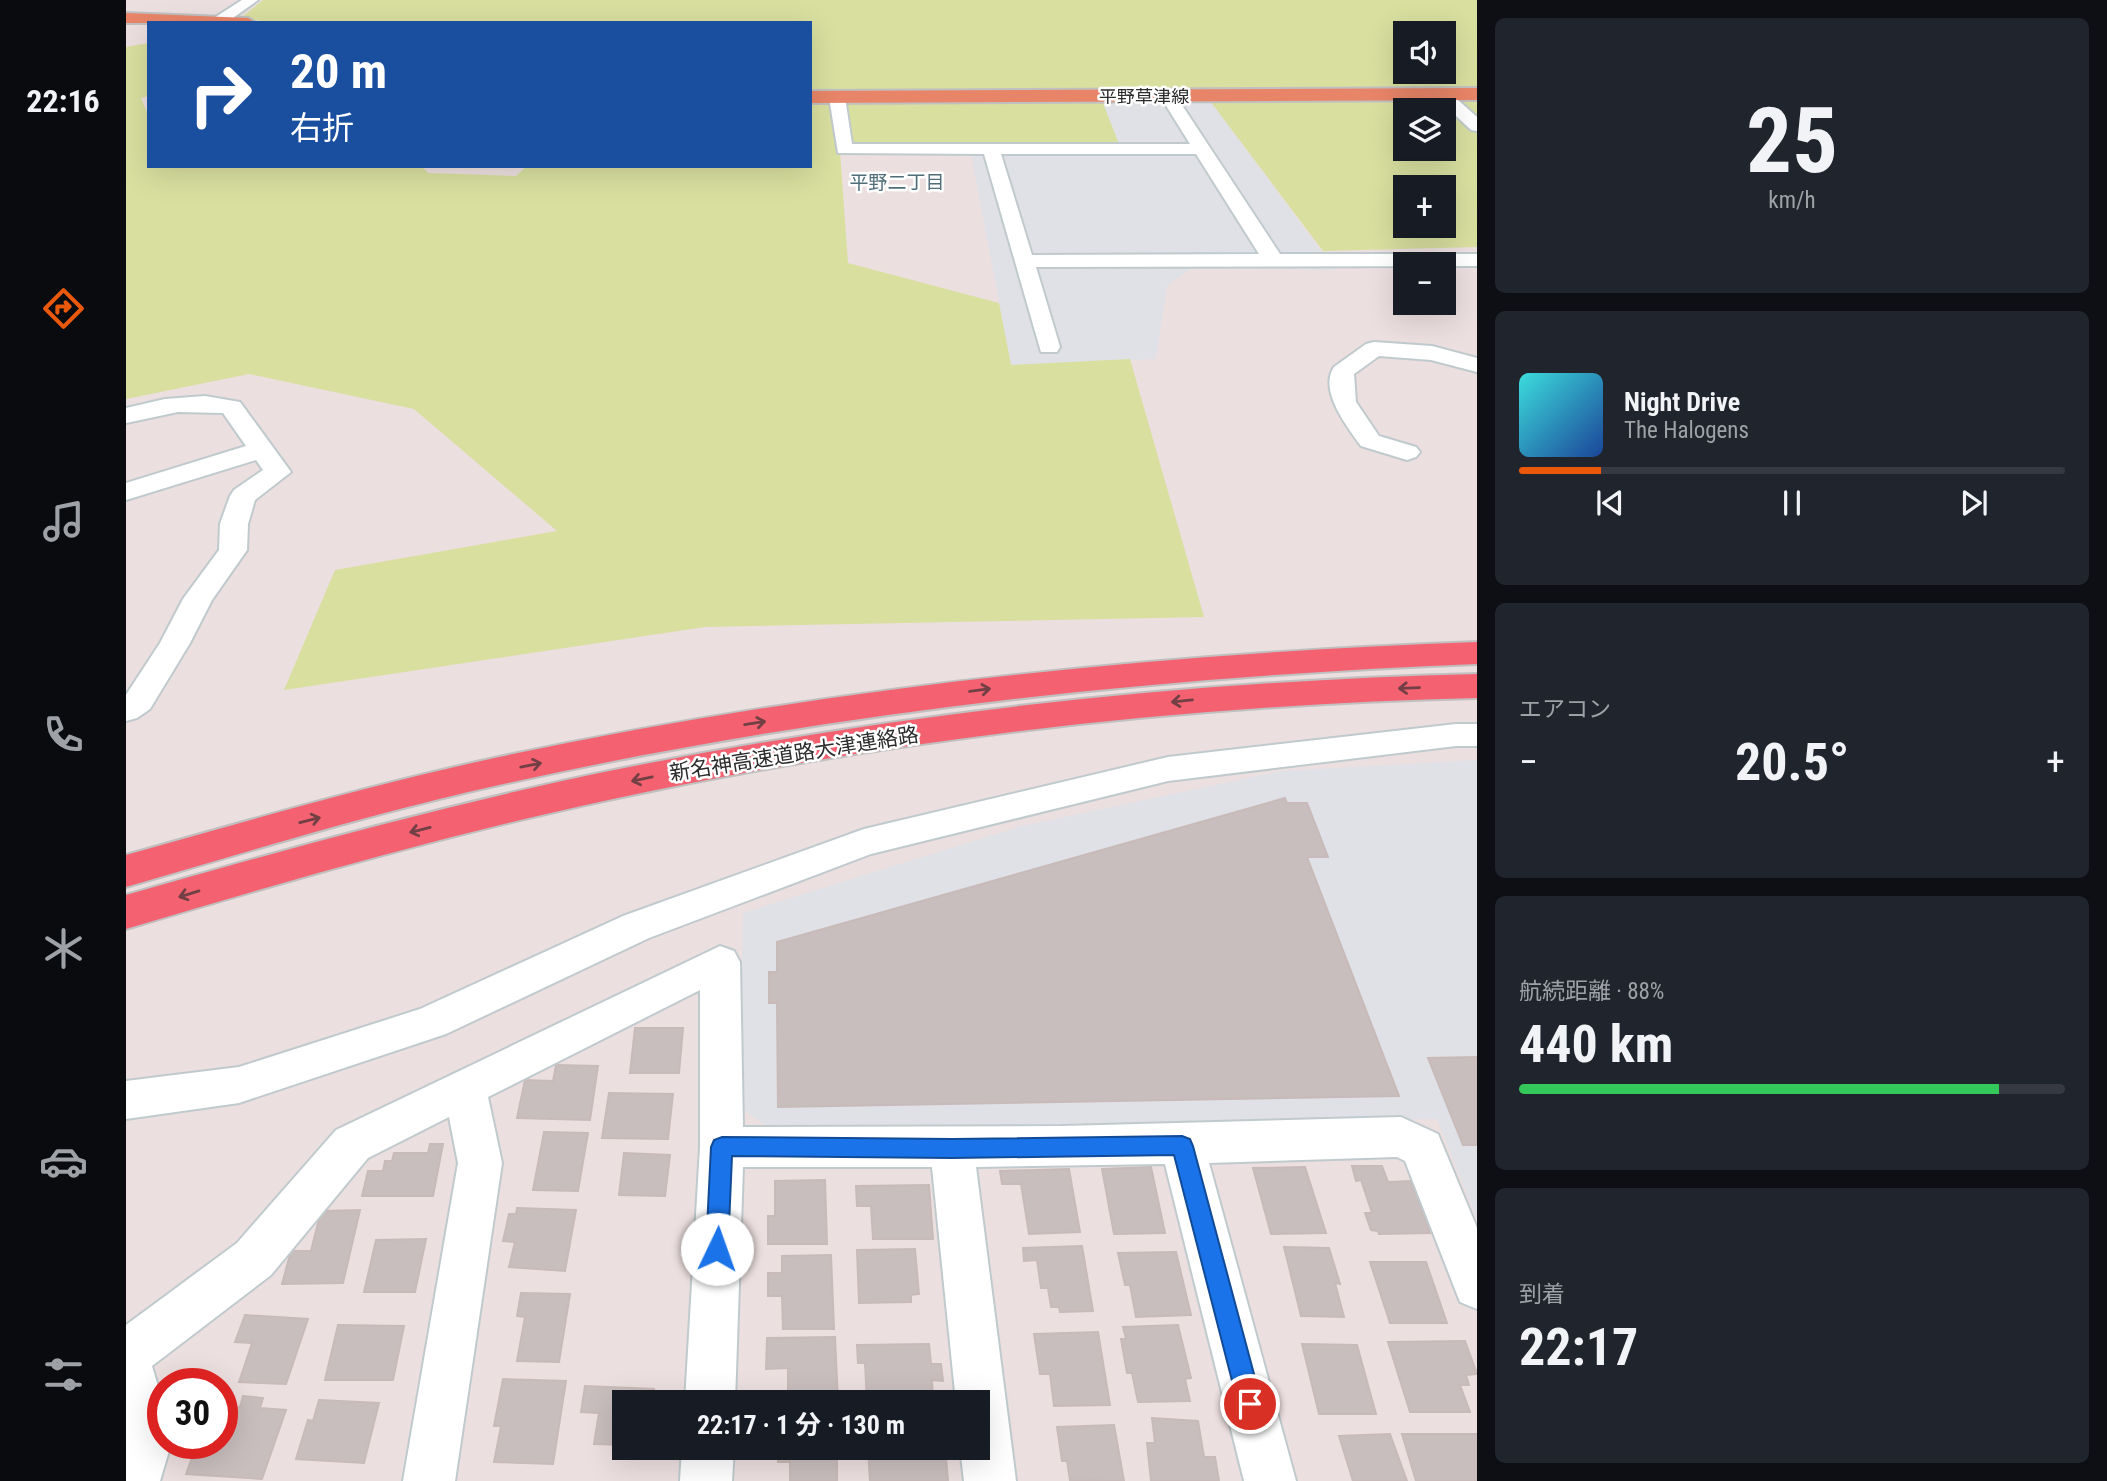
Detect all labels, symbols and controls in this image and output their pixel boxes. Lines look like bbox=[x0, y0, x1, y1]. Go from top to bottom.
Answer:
map controls bbox=[1393, 21, 1456, 315]
button: sound bbox=[1393, 21, 1456, 84]
text: 20 m bbox=[290, 43, 387, 100]
icon: right bbox=[175, 49, 266, 140]
text: 22:16 bbox=[26, 82, 100, 120]
street label: 平野草津線 bbox=[1099, 86, 1189, 107]
text: 25 bbox=[1746, 88, 1838, 194]
button: layers bbox=[1393, 98, 1456, 161]
text: 右折 bbox=[290, 109, 354, 147]
district label: 平野二丁目 bbox=[849, 171, 945, 194]
button: + bbox=[1393, 175, 1456, 238]
text: km/h bbox=[1768, 187, 1816, 214]
button: − bbox=[1393, 252, 1456, 315]
icon: directions bbox=[39, 284, 88, 333]
text: Night Drive bbox=[1624, 387, 1740, 417]
text: The Halogens bbox=[1624, 417, 1749, 444]
icon: previous bbox=[1591, 484, 1629, 522]
icon: pause bbox=[1773, 484, 1811, 522]
icon: next bbox=[1955, 484, 1993, 522]
icon: music bbox=[39, 497, 88, 546]
one-way arrow bbox=[1398, 681, 1421, 694]
one-way arrow bbox=[968, 683, 991, 696]
one-way arrow bbox=[1171, 694, 1193, 707]
text: エアコン bbox=[1519, 696, 1611, 723]
icon: phone bbox=[39, 710, 88, 759]
one-way arrow bbox=[743, 716, 766, 729]
street label: 新名神高速道路大津連絡路 bbox=[668, 722, 920, 786]
text: 20.5° bbox=[1735, 732, 1849, 793]
text: − bbox=[1519, 740, 1538, 784]
text: + bbox=[2046, 740, 2065, 784]
one-way arrow bbox=[519, 757, 542, 771]
one-way arrow bbox=[631, 773, 654, 787]
one-way arrow bbox=[299, 813, 321, 826]
one-way arrow bbox=[409, 824, 432, 837]
one-way arrow bbox=[178, 888, 200, 901]
icon: climate bbox=[39, 924, 88, 973]
text: 航続距離 · 88% bbox=[1519, 978, 1664, 1005]
text: 440 km bbox=[1519, 1014, 1673, 1075]
icon: car bbox=[39, 1137, 88, 1186]
position arrow bbox=[680, 1212, 754, 1286]
text: 到着 bbox=[1519, 1281, 1565, 1308]
text: 22:17 bbox=[1519, 1317, 1638, 1378]
icon: filters bbox=[39, 1350, 88, 1399]
speed limit sign: 30 bbox=[147, 1368, 238, 1459]
pin bbox=[1220, 1374, 1280, 1434]
icon: arrive bbox=[1231, 1385, 1269, 1423]
text: 22:17 · 1 分 · 130 m bbox=[697, 1410, 905, 1440]

